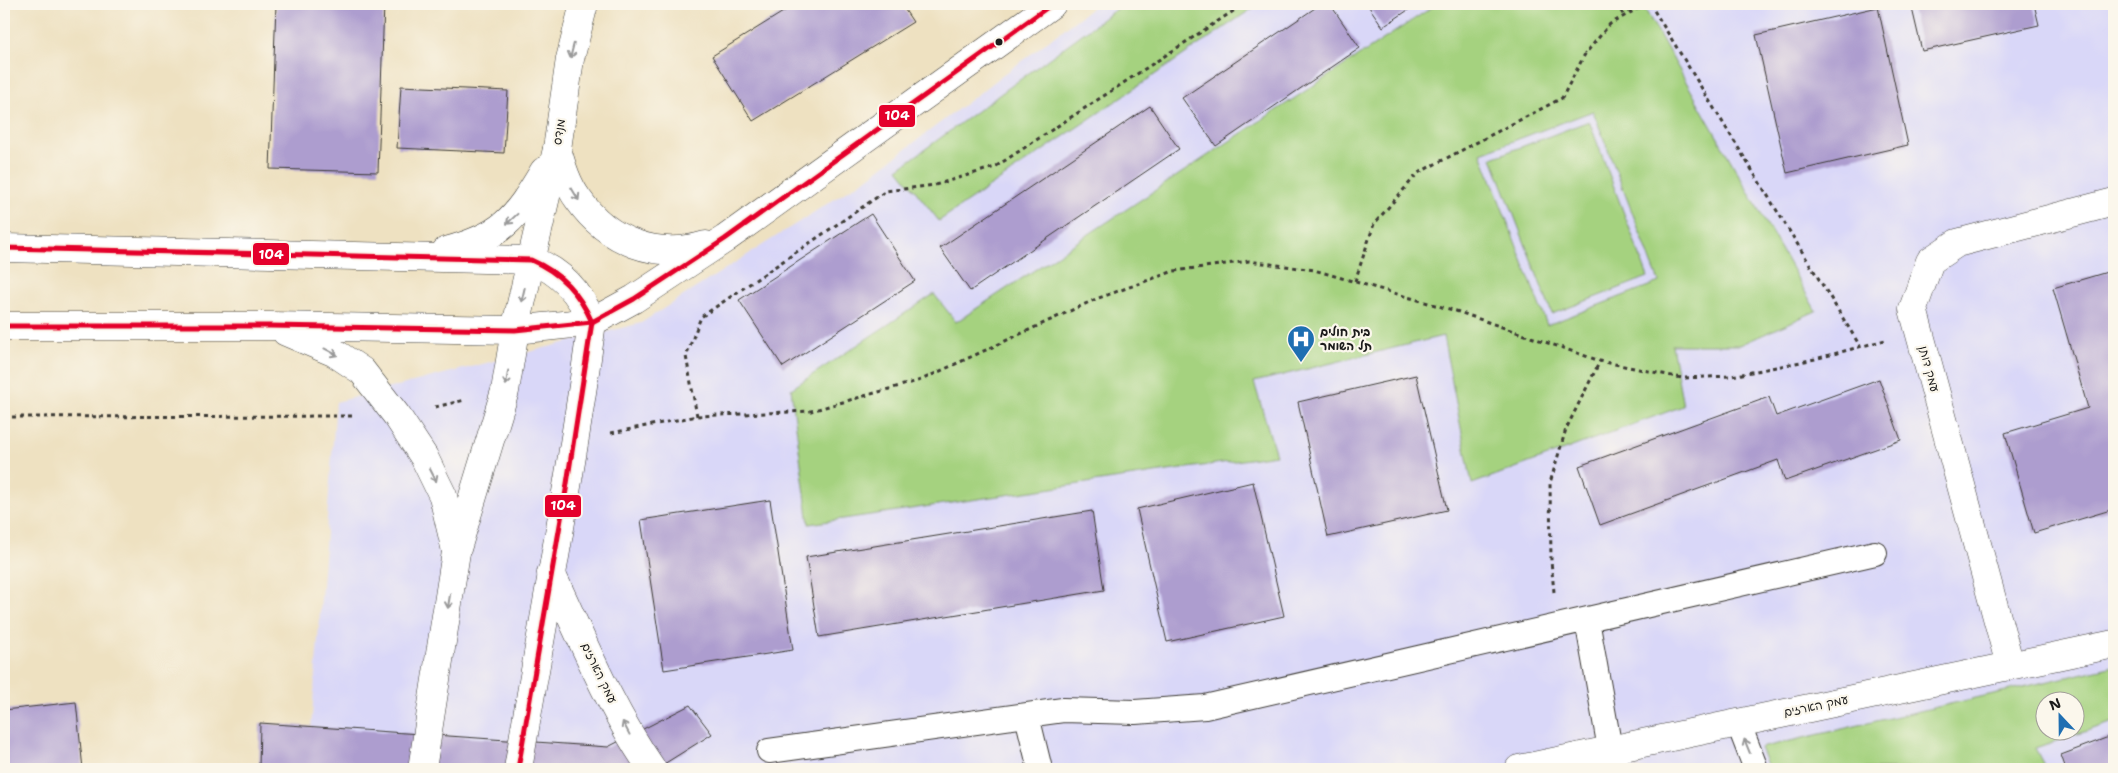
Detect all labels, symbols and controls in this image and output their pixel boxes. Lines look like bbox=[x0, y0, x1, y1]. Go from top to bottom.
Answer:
unlabelled marker bbox=[994, 37, 1004, 47]
one-way arrow bbox=[567, 43, 577, 59]
line badge: 104 bbox=[878, 104, 916, 128]
text: 104 bbox=[884, 106, 910, 124]
street label: מנדס bbox=[549, 118, 569, 146]
one-way arrow bbox=[570, 186, 580, 200]
one-way arrow bbox=[505, 213, 518, 225]
line badge: 104 bbox=[252, 242, 290, 266]
text: 104 bbox=[258, 245, 284, 263]
one-way arrow bbox=[518, 287, 527, 303]
hospital icon: בית חולים תל השומר bbox=[1286, 324, 1316, 363]
place label: בית חולים תל השומר bbox=[1320, 324, 1372, 354]
street label: עמק דותן bbox=[1915, 344, 1943, 394]
one-way arrow bbox=[324, 347, 339, 357]
one-way arrow bbox=[502, 370, 512, 386]
one-way arrow bbox=[429, 467, 438, 482]
line badge: 104 bbox=[544, 494, 582, 518]
text: 104 bbox=[550, 496, 576, 514]
one-way arrow bbox=[443, 592, 453, 608]
street label: עמק הארזים bbox=[577, 640, 621, 706]
north arrow bbox=[2036, 690, 2086, 740]
street label: עמק הארזים bbox=[1782, 691, 1850, 721]
text: N bbox=[2047, 694, 2064, 714]
one-way arrow bbox=[621, 721, 631, 735]
one-way arrow bbox=[1742, 739, 1751, 754]

